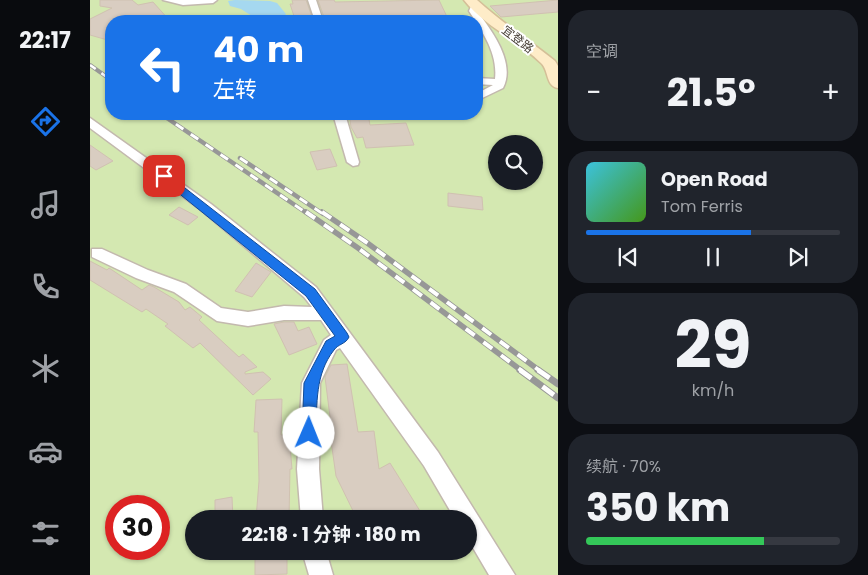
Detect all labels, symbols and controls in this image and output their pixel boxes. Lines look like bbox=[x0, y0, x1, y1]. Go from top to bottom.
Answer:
street label: 宜登路 bbox=[499, 21, 537, 57]
text: 22:17 bbox=[19, 25, 71, 56]
text: 40 m bbox=[213, 25, 304, 74]
icon: left bbox=[130, 35, 195, 100]
text: 空调 bbox=[586, 40, 618, 63]
text: 21.5° bbox=[667, 66, 756, 119]
text: − bbox=[586, 73, 601, 112]
text: + bbox=[821, 73, 840, 112]
text: 左转 bbox=[213, 74, 257, 105]
icon: directions bbox=[28, 104, 63, 139]
map controls bbox=[488, 135, 543, 190]
button: search bbox=[488, 135, 543, 190]
pin bbox=[143, 155, 185, 197]
icon: arrive bbox=[150, 162, 178, 190]
text: Open Road bbox=[661, 166, 768, 193]
icon: music bbox=[28, 187, 63, 222]
text: Tom Ferris bbox=[661, 195, 743, 218]
icon: previous bbox=[614, 243, 642, 271]
icon: pause bbox=[699, 243, 727, 271]
icon: next bbox=[784, 243, 812, 271]
icon: phone bbox=[28, 269, 63, 304]
text: 29 bbox=[674, 300, 752, 391]
icon: climate bbox=[28, 351, 63, 386]
text: km/h bbox=[692, 379, 734, 402]
position arrow bbox=[282, 406, 334, 458]
icon: car bbox=[28, 434, 63, 469]
text: 续航 · 70% bbox=[586, 455, 661, 478]
text: 350 km bbox=[586, 481, 730, 534]
speed limit sign: 30 bbox=[105, 495, 170, 560]
icon: filters bbox=[28, 516, 63, 551]
text: 22:18 · 1 分钟 · 180 m bbox=[241, 521, 421, 548]

